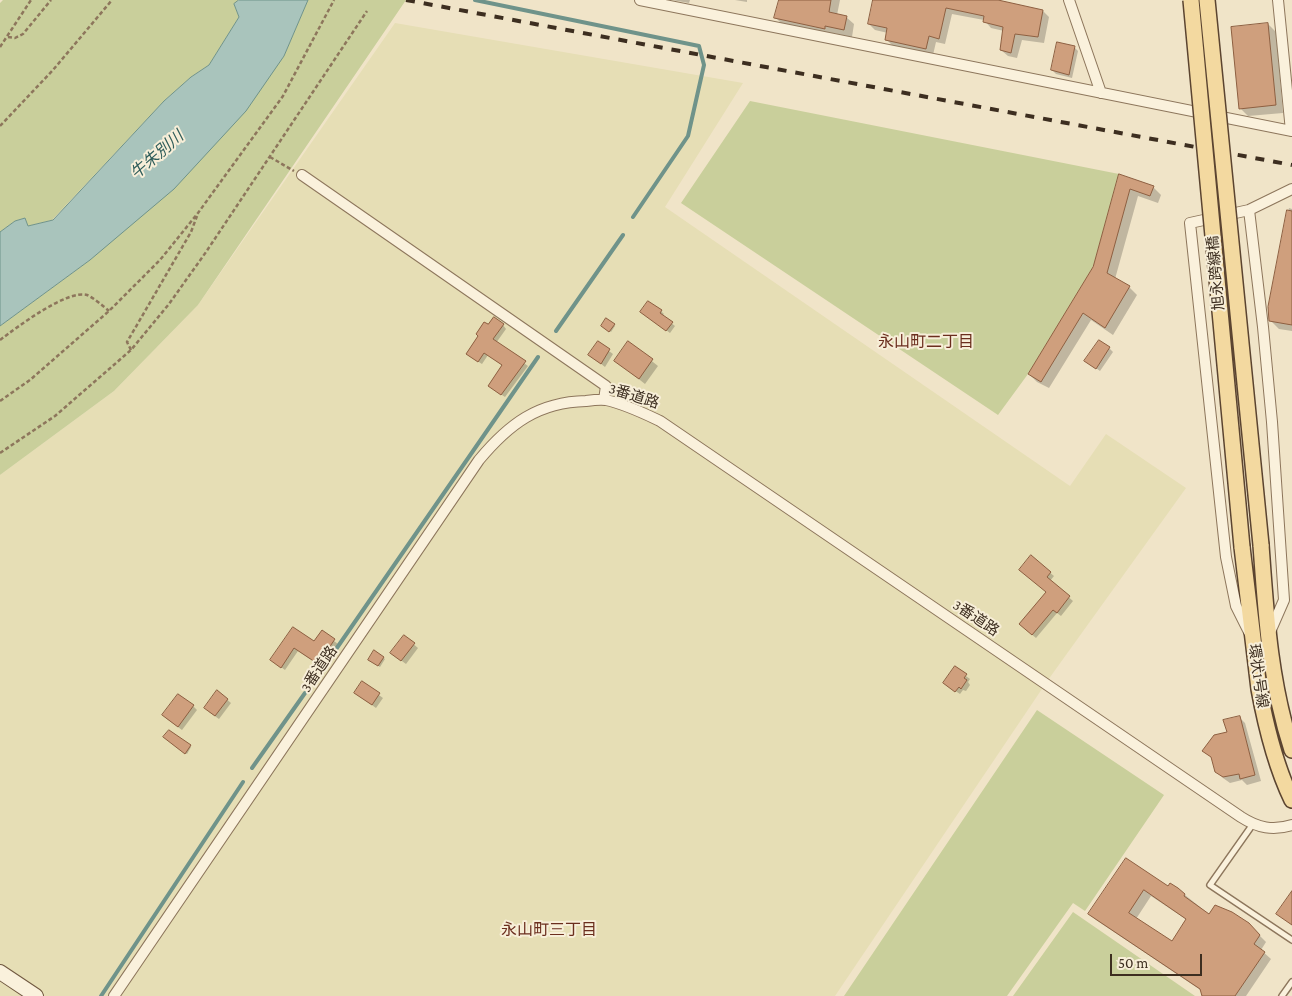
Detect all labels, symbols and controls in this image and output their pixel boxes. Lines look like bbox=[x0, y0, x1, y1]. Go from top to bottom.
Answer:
water label: 牛朱別川 bbox=[127, 127, 187, 183]
street label: 旭永跨線橋 bbox=[1204, 235, 1228, 311]
district label: 永山町二丁目 bbox=[878, 332, 974, 352]
street label: 3番道路 bbox=[606, 379, 662, 413]
street label: 3番道路 bbox=[949, 596, 1003, 640]
street label: 3番道路 bbox=[297, 642, 341, 696]
street label: 環状1号線 bbox=[1245, 643, 1271, 709]
district label: 永山町三丁目 bbox=[501, 920, 597, 940]
scale bar bbox=[1112, 944, 1204, 976]
text: 50 m bbox=[1118, 955, 1148, 971]

